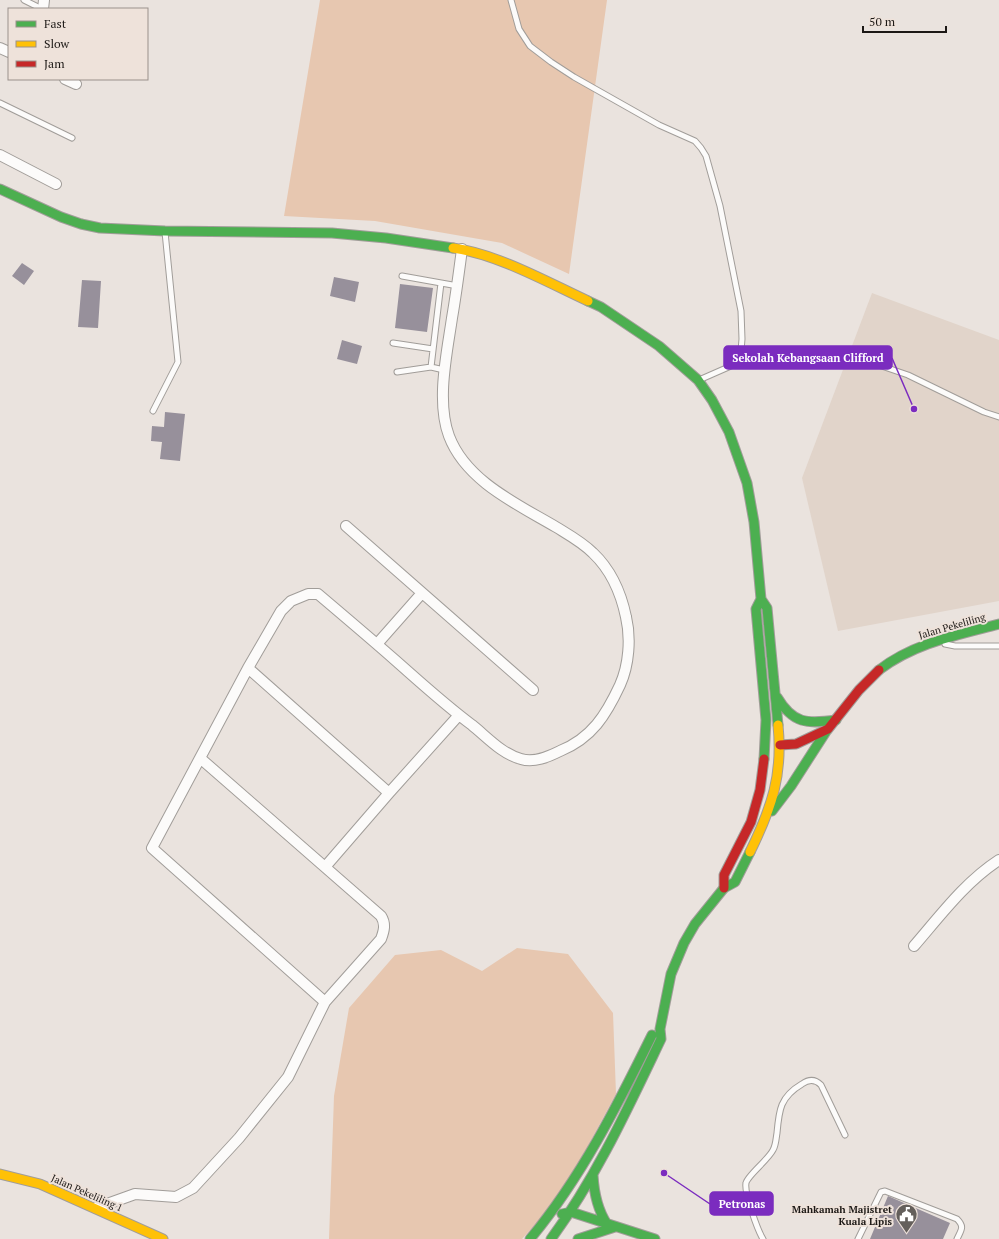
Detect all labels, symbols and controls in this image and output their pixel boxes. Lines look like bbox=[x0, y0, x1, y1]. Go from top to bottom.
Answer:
legend bbox=[8, 8, 148, 80]
scale bar bbox=[863, 8, 946, 34]
text: 50 m bbox=[869, 14, 896, 29]
text: Fast bbox=[44, 16, 67, 31]
text: Slow bbox=[44, 36, 70, 51]
text: Jam bbox=[44, 56, 65, 71]
callout: Sekolah Kebangsaan Clifford bbox=[724, 346, 892, 369]
text: Sekolah Kebangsaan Clifford bbox=[732, 351, 884, 365]
street label: Jalan Pekeliling bbox=[917, 610, 988, 642]
street label: Jalan Pekeliling 1 bbox=[49, 1171, 125, 1215]
callout: Petronas bbox=[710, 1192, 773, 1215]
text: Petronas bbox=[719, 1197, 765, 1211]
public building icon: Mahkamah Majistret Kuala Lipis bbox=[894, 1202, 920, 1235]
place label: Mahkamah Majistret Kuala Lipis bbox=[792, 1203, 892, 1228]

